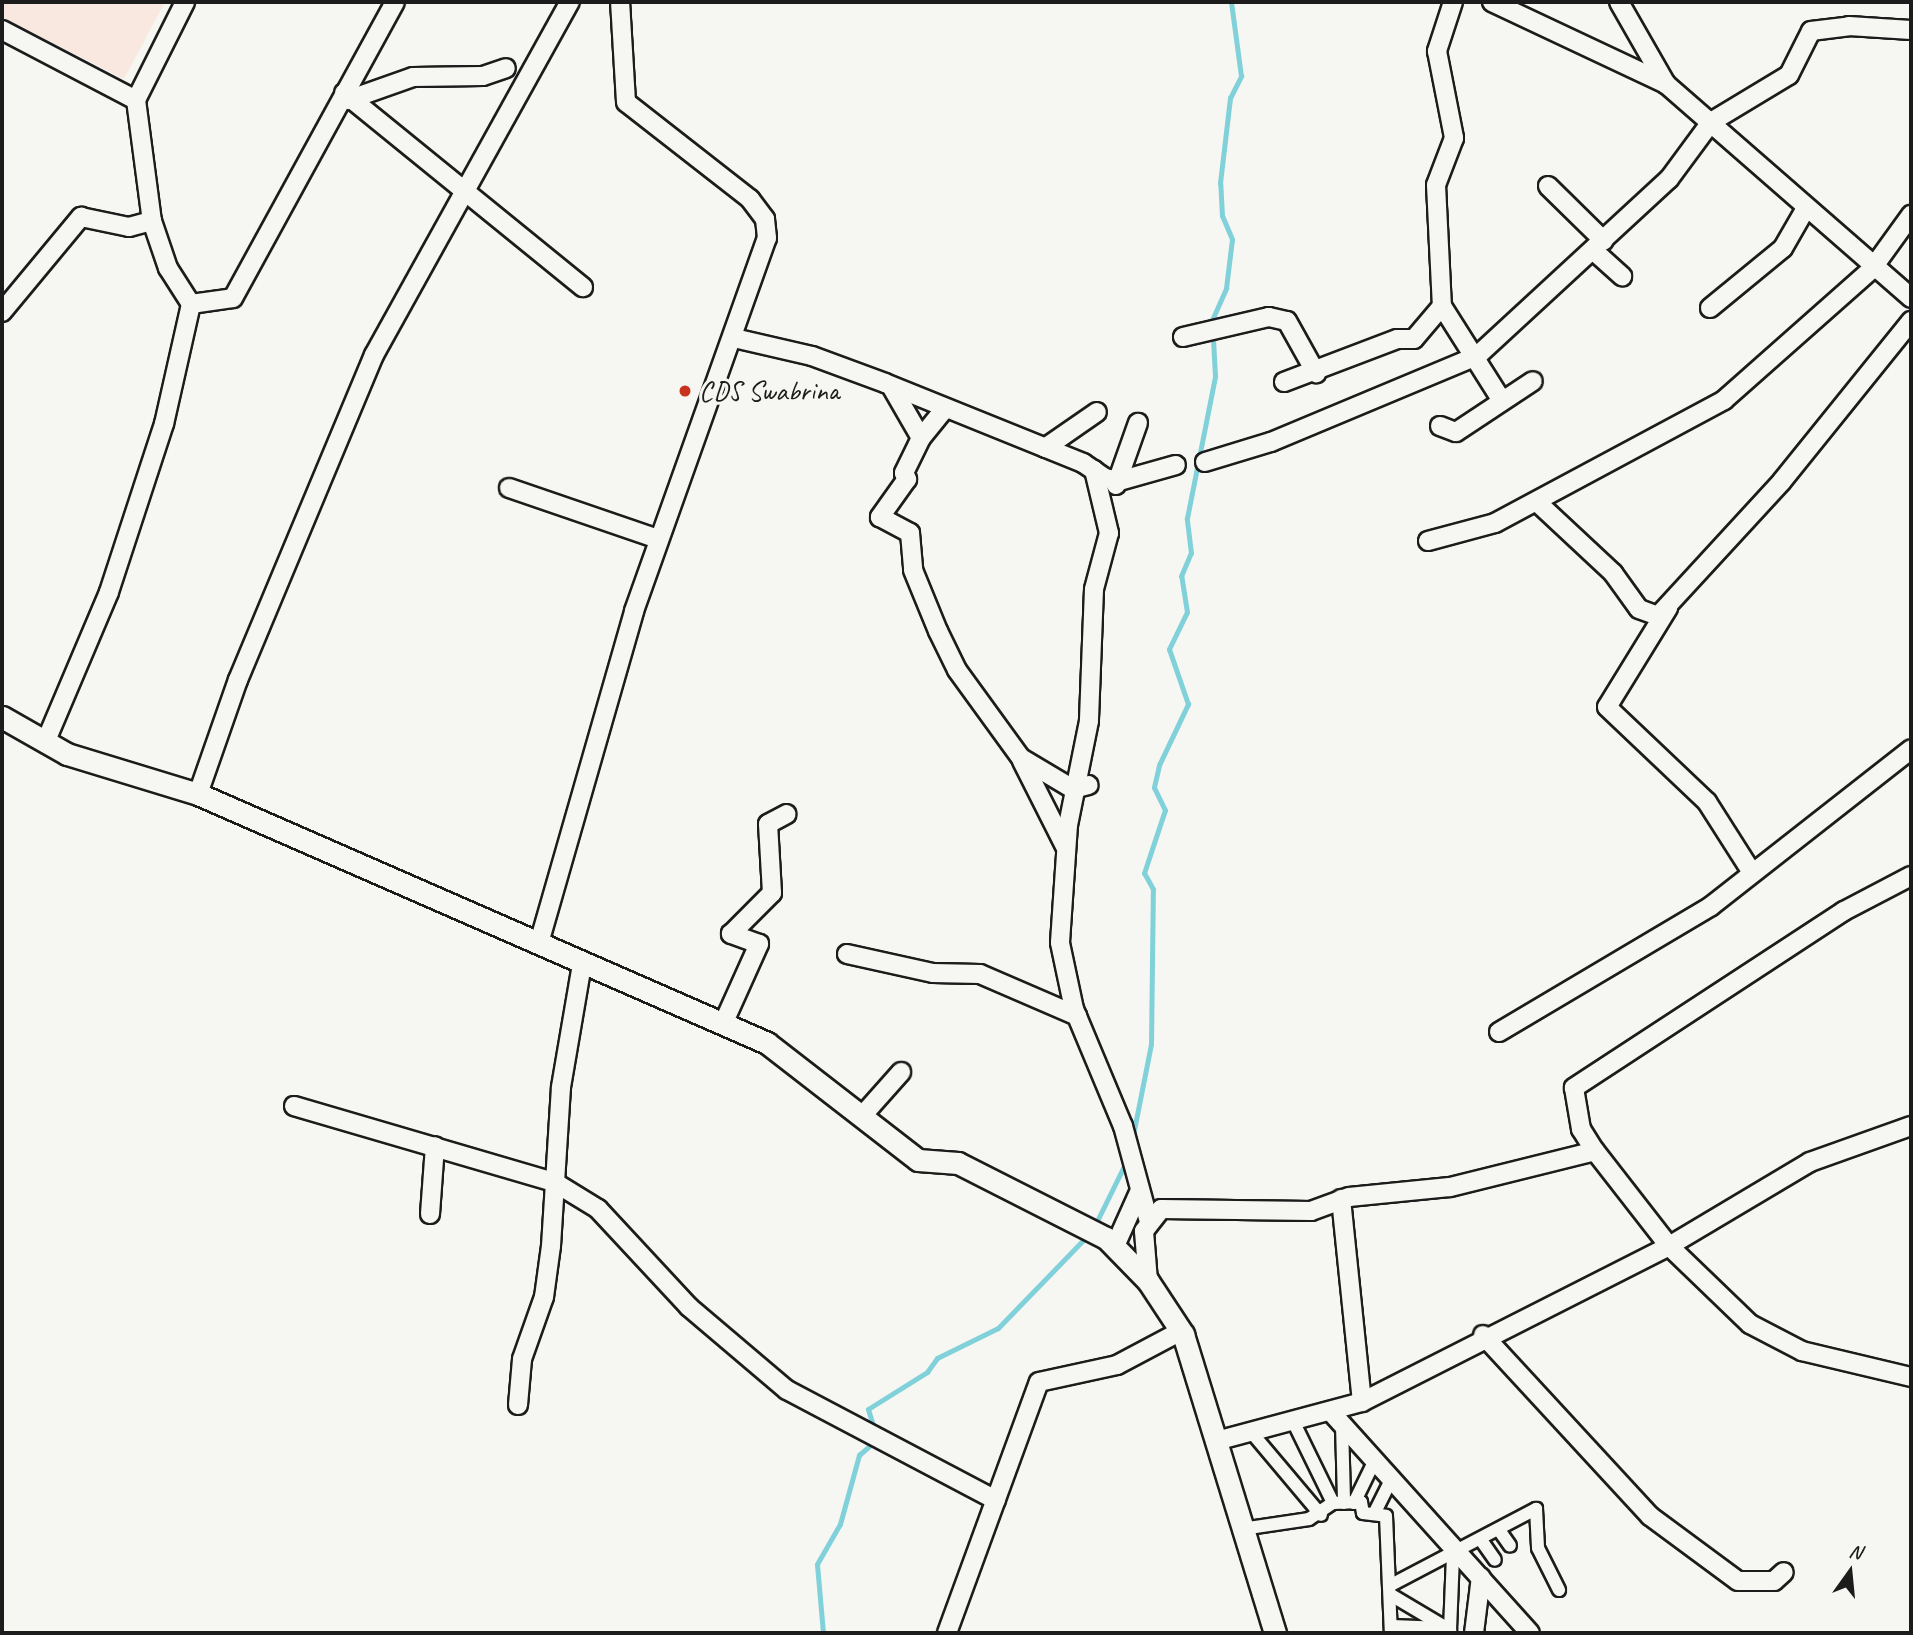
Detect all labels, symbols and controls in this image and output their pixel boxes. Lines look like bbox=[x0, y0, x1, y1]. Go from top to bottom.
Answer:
place label: CDS Swabrina bbox=[699, 374, 839, 408]
marker: CDS Swabrina bbox=[677, 383, 693, 399]
north arrow bbox=[1815, 1537, 1885, 1607]
text: N bbox=[1847, 1539, 1864, 1565]

